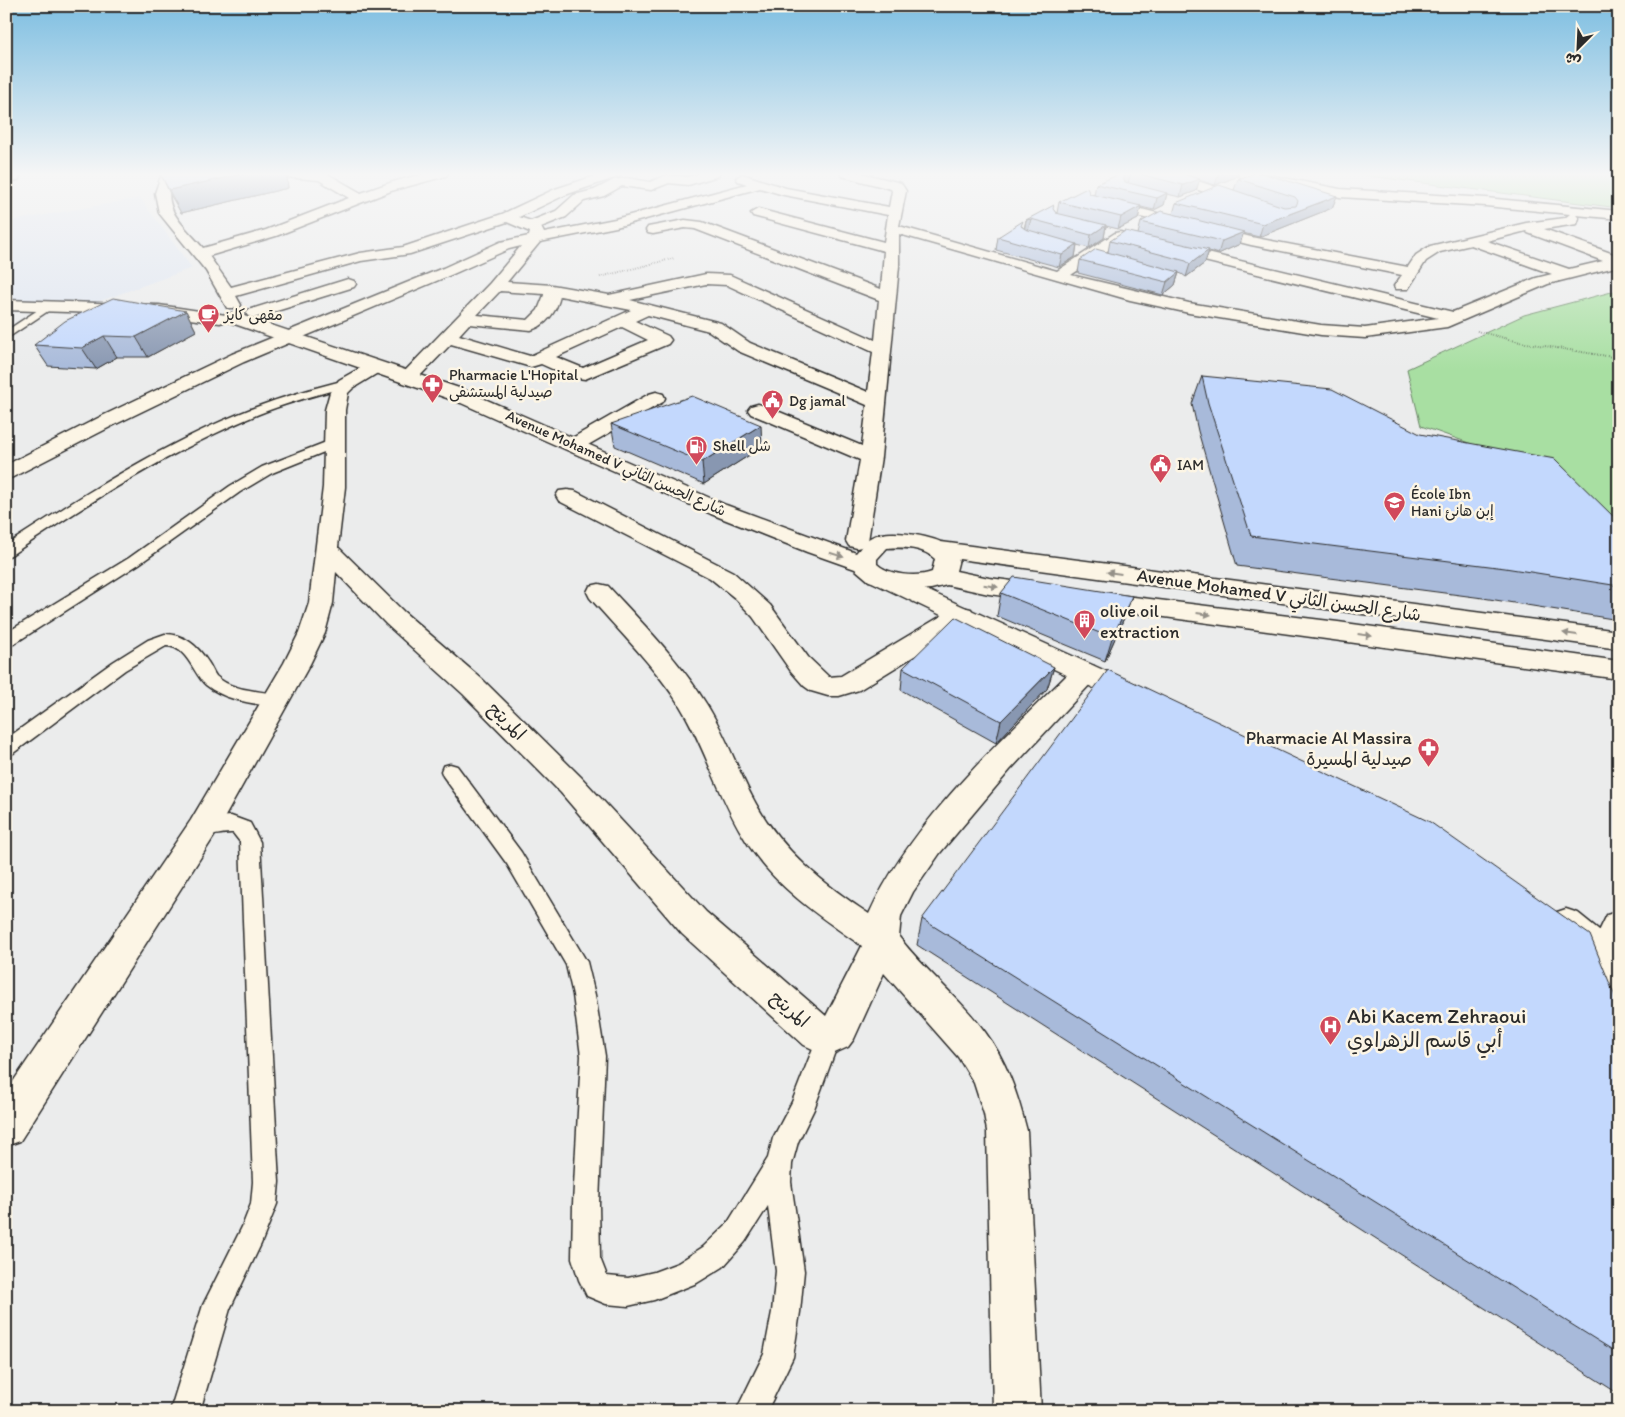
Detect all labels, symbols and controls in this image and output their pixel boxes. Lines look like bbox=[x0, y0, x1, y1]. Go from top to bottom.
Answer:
north arrow bbox=[1552, 22, 1602, 72]
text: ش bbox=[1562, 49, 1583, 70]
cafe icon: مقهى كايز bbox=[196, 303, 220, 334]
place label: مقهى كايز bbox=[222, 306, 283, 325]
place label: Pharmacie L'Hopital صيدلية المستشفى bbox=[449, 366, 579, 402]
pharmacy icon: Pharmacie L'Hopital صيدلية المستشفى bbox=[421, 372, 445, 403]
public building icon: Dg jamal bbox=[761, 389, 785, 420]
place label: Dg jamal bbox=[789, 392, 847, 410]
street label: Avenue Mohamed V شارع الحسن الثاني bbox=[502, 406, 729, 523]
fuel station icon: Shell شل bbox=[685, 434, 709, 465]
place label: Shell شل bbox=[713, 437, 771, 455]
public building icon: IAM bbox=[1149, 453, 1173, 484]
place label: IAM bbox=[1177, 456, 1204, 474]
place label: École Ibn Hani إبن هانئ bbox=[1411, 485, 1494, 521]
school or university icon: École Ibn Hani إبن هانئ bbox=[1383, 491, 1407, 522]
one-way arrow bbox=[830, 552, 845, 560]
street label: Avenue Mohamed V شارع الحسن الثاني bbox=[1135, 564, 1423, 631]
one-way arrow bbox=[1106, 569, 1122, 577]
one-way arrow bbox=[984, 583, 1000, 591]
place label: olive oil extraction bbox=[1100, 600, 1179, 643]
building icon: olive oil extraction bbox=[1072, 609, 1096, 640]
one-way arrow bbox=[1197, 611, 1213, 619]
one-way arrow bbox=[1562, 630, 1578, 638]
one-way arrow bbox=[1358, 631, 1374, 639]
street label: المريتح bbox=[483, 697, 531, 745]
place label: Pharmacie Al Massira صيدلية المسيرة bbox=[1246, 727, 1413, 770]
pharmacy icon: Pharmacie Al Massira صيدلية المسيرة bbox=[1416, 736, 1440, 767]
street label: المريتح bbox=[765, 986, 814, 1033]
place label: Abi Kacem Zehraoui أبي قاسم الزهراوي bbox=[1347, 1003, 1526, 1059]
hospital icon: Abi Kacem Zehraoui أبي قاسم الزهراوي bbox=[1319, 1015, 1343, 1046]

